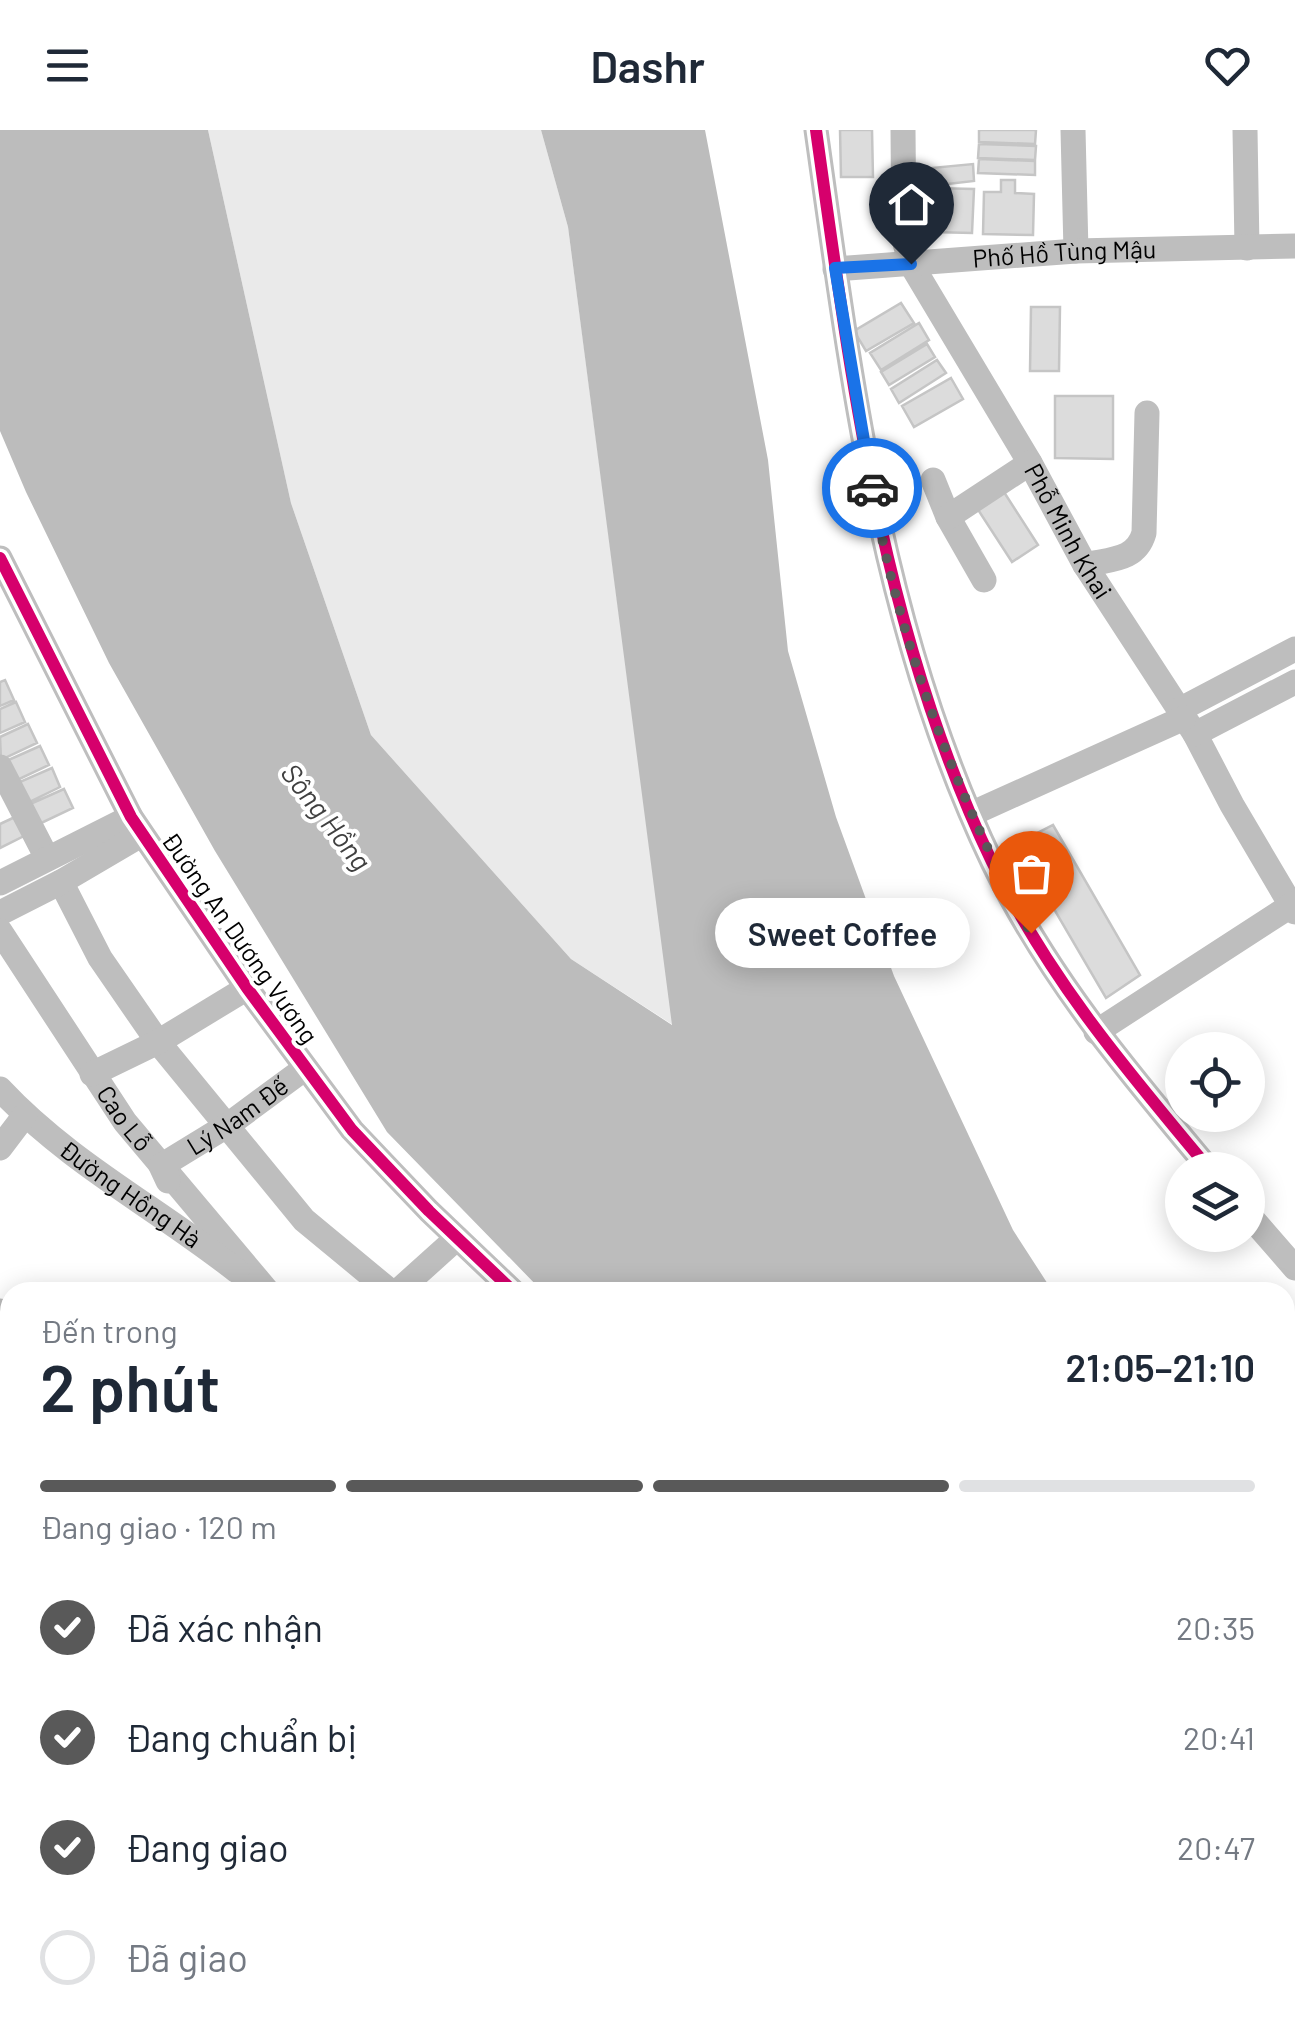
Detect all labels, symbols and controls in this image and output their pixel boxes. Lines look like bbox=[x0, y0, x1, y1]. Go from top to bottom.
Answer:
icon: menu bbox=[40, 38, 95, 93]
text: Dashr bbox=[590, 38, 705, 92]
icon: heart bbox=[1200, 38, 1255, 93]
pin bbox=[869, 162, 954, 265]
icon: home bbox=[884, 177, 939, 232]
street label: Phố Hồ Tùng Mậu bbox=[971, 233, 1157, 273]
courier bbox=[822, 438, 922, 538]
street label: Phỗ Minh Khai bbox=[1019, 458, 1119, 604]
icon: car bbox=[845, 461, 900, 516]
water label: Sông Hồng bbox=[274, 756, 379, 877]
street label: Đường An Dương Vương bbox=[156, 826, 325, 1049]
pin bbox=[989, 831, 1074, 934]
icon: bag bbox=[1004, 846, 1059, 901]
callout: Sweet Coffee bbox=[716, 898, 971, 968]
text: Sweet Coffee bbox=[748, 914, 937, 952]
map controls bbox=[1165, 1032, 1265, 1252]
button: locate bbox=[1165, 1032, 1265, 1132]
street label: Lý Nam Đế bbox=[181, 1070, 293, 1161]
street label: Cao Lỗ bbox=[91, 1080, 159, 1157]
street label: Đường Hồng Hà bbox=[54, 1133, 208, 1253]
button: layers bbox=[1165, 1152, 1265, 1252]
text: Đến trong bbox=[40, 1311, 178, 1349]
text: 21:05–21:10 bbox=[1066, 1344, 1255, 1390]
text: 2 phút bbox=[40, 1347, 220, 1425]
text: Đang giao · 120 m bbox=[40, 1507, 277, 1545]
icon: check bbox=[40, 1600, 95, 1655]
text: Đã xác nhận bbox=[125, 1604, 323, 1650]
text: 20:35 bbox=[1176, 1608, 1255, 1646]
icon: check bbox=[40, 1710, 95, 1765]
text: Đang chuẩn bị bbox=[125, 1714, 357, 1760]
text: 20:41 bbox=[1183, 1718, 1255, 1756]
icon: check bbox=[40, 1820, 95, 1875]
text: Đang giao bbox=[125, 1824, 289, 1870]
text: 20:47 bbox=[1177, 1828, 1255, 1866]
text: Đã giao bbox=[125, 1934, 248, 1980]

